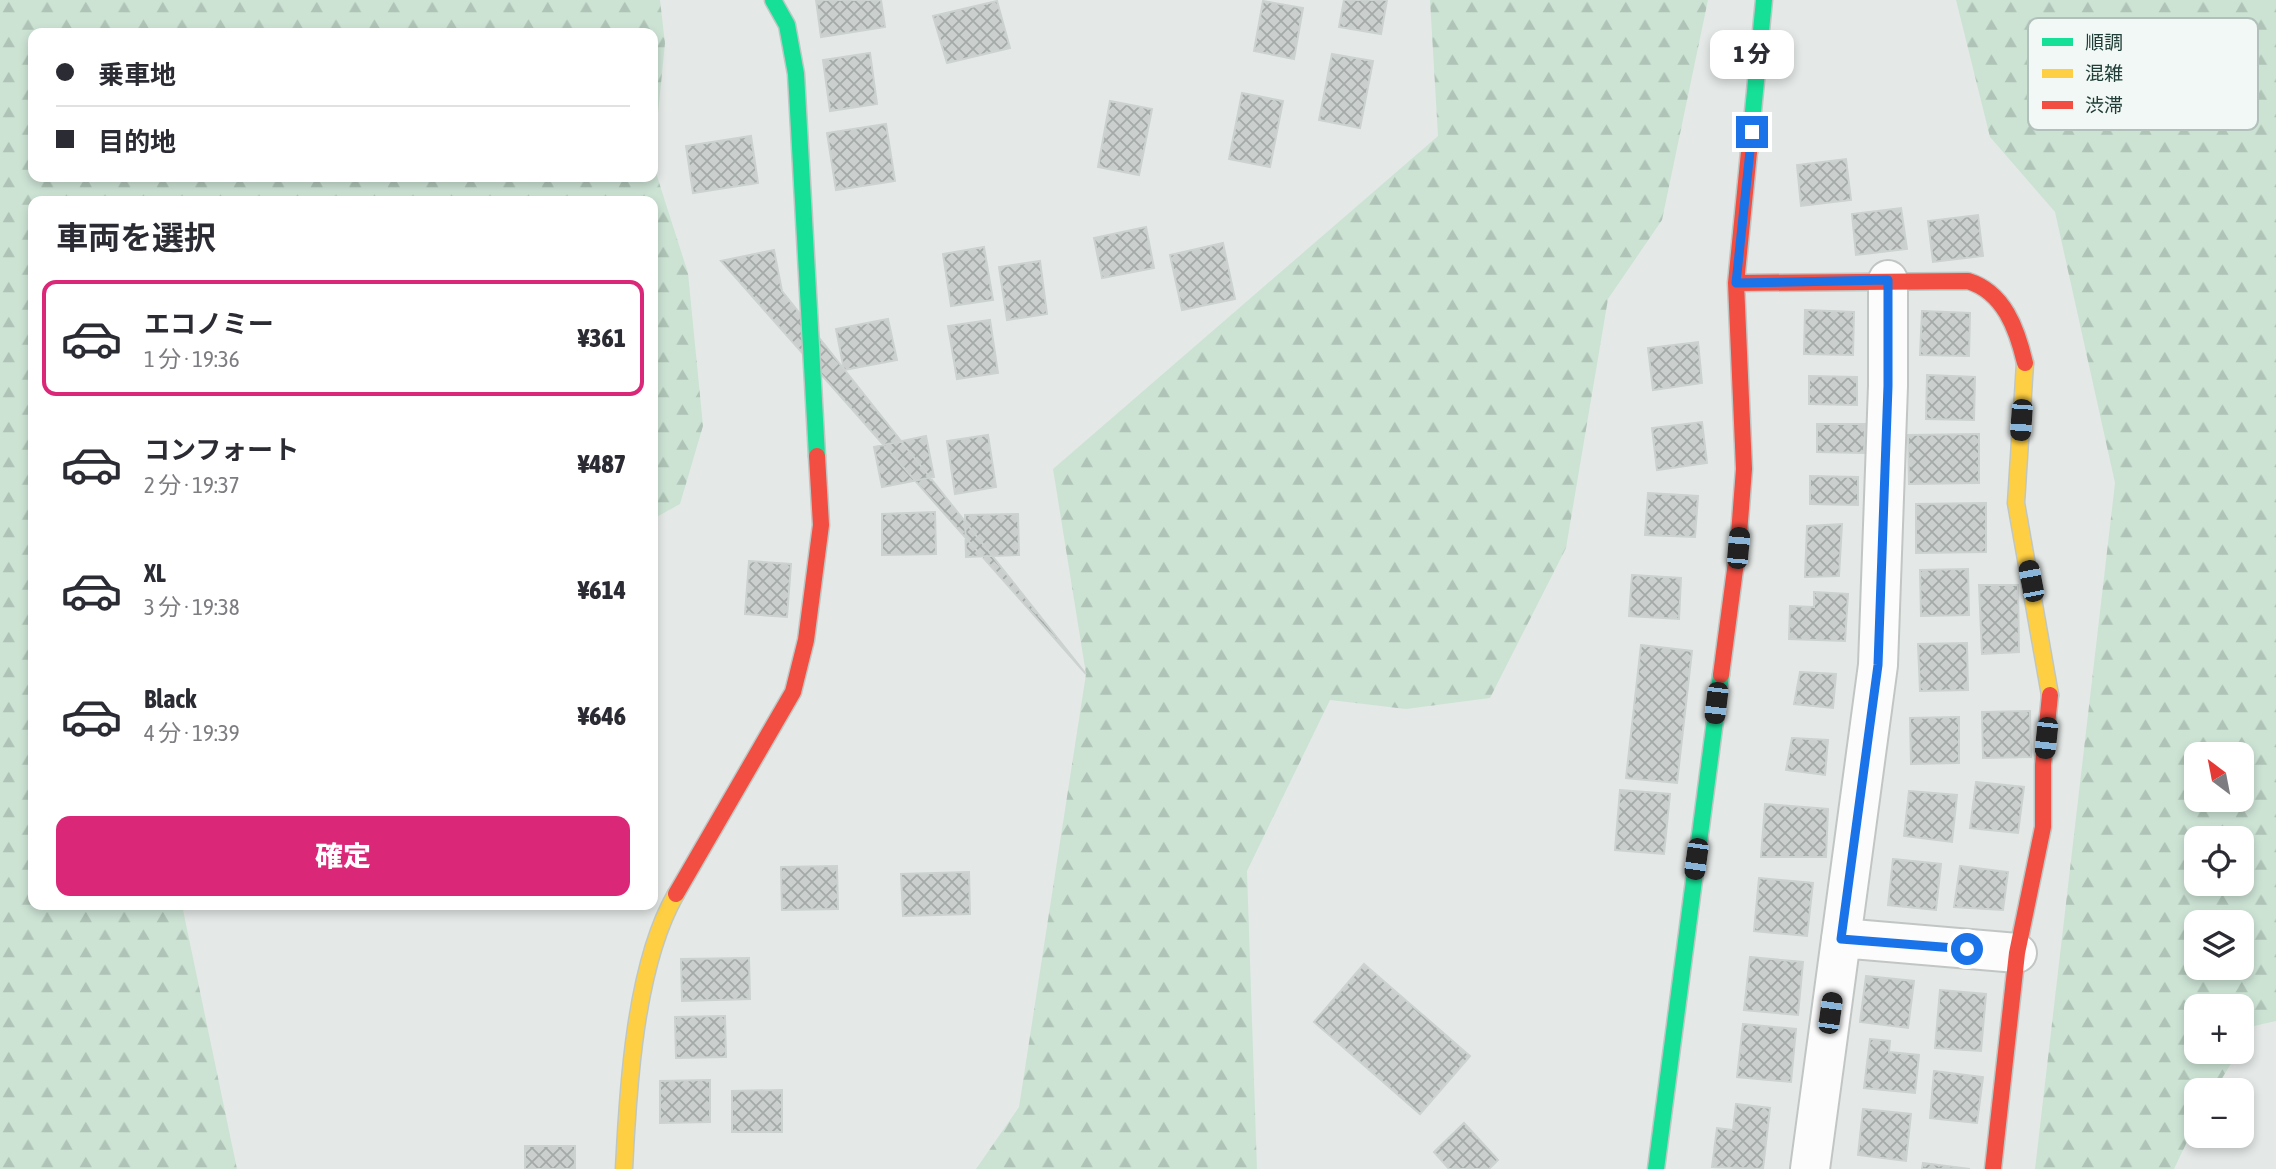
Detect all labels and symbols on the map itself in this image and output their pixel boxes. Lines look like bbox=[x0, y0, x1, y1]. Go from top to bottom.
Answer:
legend bbox=[2028, 18, 2258, 130]
callout: 1 分 bbox=[1710, 31, 1794, 80]
text: 順調 bbox=[2085, 31, 2123, 53]
text: 混雑 bbox=[2085, 62, 2123, 84]
text: 渋滞 bbox=[2085, 94, 2123, 116]
route end bbox=[1736, 116, 1768, 148]
car bbox=[2010, 398, 2033, 442]
car bbox=[1726, 526, 1751, 570]
car bbox=[2017, 558, 2046, 604]
car bbox=[1704, 681, 1729, 725]
car bbox=[2034, 716, 2059, 760]
north arrow bbox=[2184, 742, 2254, 812]
car bbox=[1683, 837, 1710, 881]
route start bbox=[1951, 933, 1983, 965]
car bbox=[1817, 991, 1844, 1035]

